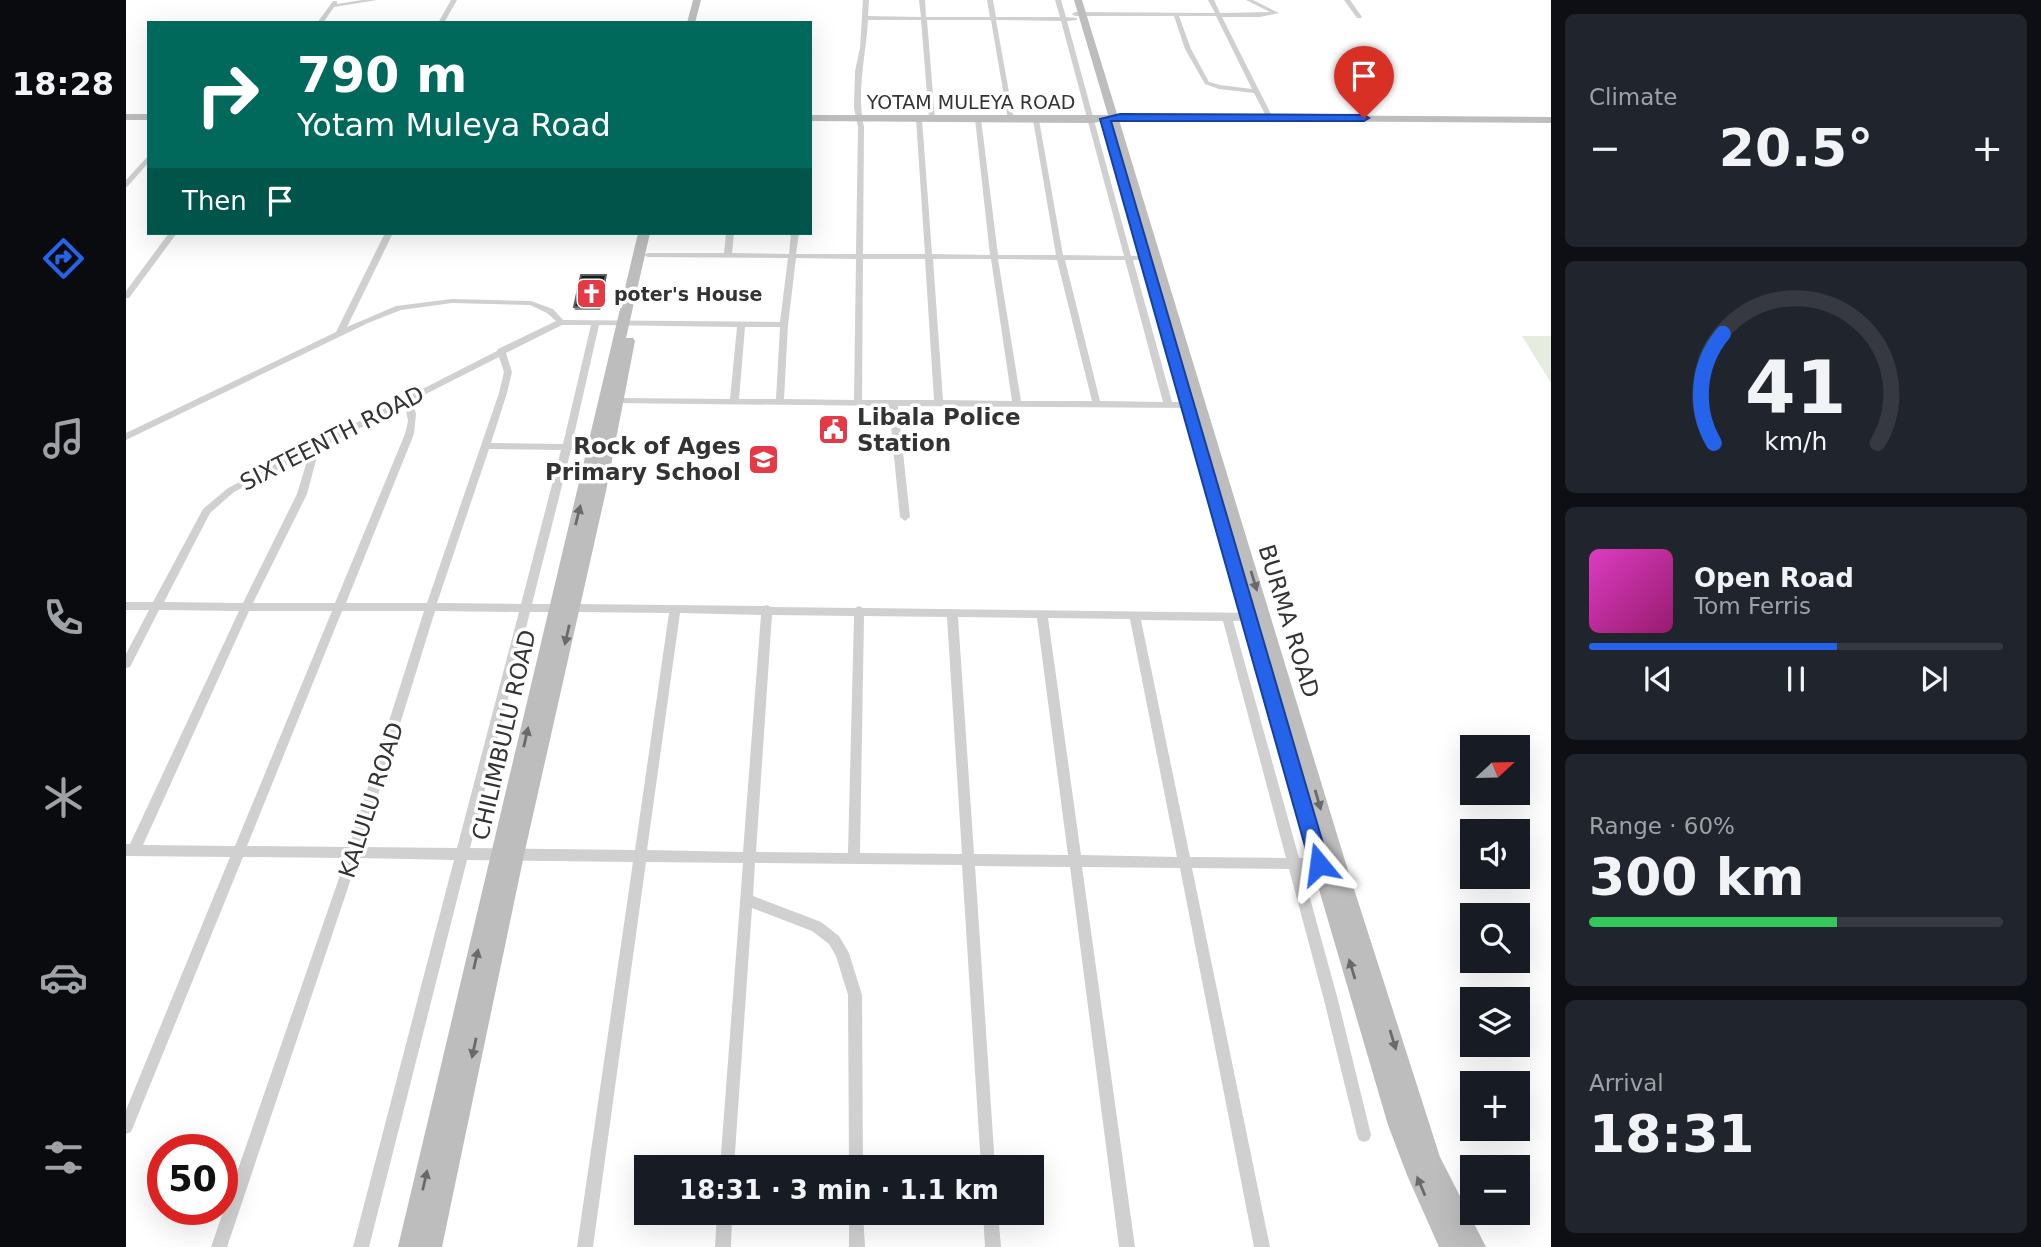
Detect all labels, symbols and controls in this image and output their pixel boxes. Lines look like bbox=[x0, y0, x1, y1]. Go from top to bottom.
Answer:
pin bbox=[1334, 46, 1394, 118]
text: 790 m bbox=[297, 47, 467, 104]
icon: right bbox=[182, 49, 273, 140]
icon: arrive bbox=[1345, 57, 1383, 95]
text: 18:28 bbox=[12, 65, 114, 103]
text: Climate bbox=[1589, 84, 1678, 110]
street label: YOTAM MULEYA ROAD bbox=[866, 91, 1075, 113]
text: Yotam Muleya Road bbox=[297, 106, 611, 144]
text: 20.5° bbox=[1719, 118, 1873, 178]
text: − bbox=[1589, 126, 1621, 170]
text: + bbox=[1971, 126, 2003, 170]
icon: arrive bbox=[261, 182, 299, 220]
text: Then bbox=[182, 186, 247, 216]
icon: directions bbox=[39, 234, 88, 283]
church icon: poter's House bbox=[574, 277, 608, 311]
place label: poter's House bbox=[614, 283, 762, 305]
text: 41 bbox=[1745, 345, 1847, 430]
street label: SIXTEENTH ROAD bbox=[236, 380, 428, 496]
place label: Libala Police Station bbox=[857, 404, 1021, 456]
public building icon: Libala Police Station bbox=[817, 413, 851, 447]
icon: music bbox=[39, 414, 88, 463]
text: km/h bbox=[1764, 427, 1828, 456]
place label: Rock of Ages Primary School bbox=[545, 433, 741, 485]
school or university icon: Rock of Ages Primary School bbox=[747, 442, 781, 476]
one-way arrow bbox=[573, 504, 584, 526]
street label: BURMA ROAD bbox=[1253, 541, 1325, 701]
text: Open Road bbox=[1694, 563, 1854, 593]
one-way arrow bbox=[1249, 571, 1259, 592]
icon: phone bbox=[39, 593, 88, 642]
text: Tom Ferris bbox=[1694, 593, 1811, 619]
one-way arrow bbox=[561, 624, 572, 646]
street label: CHILIMBULU ROAD bbox=[467, 627, 541, 843]
icon: previous bbox=[1639, 660, 1677, 698]
icon: pause bbox=[1777, 660, 1815, 698]
icon: next bbox=[1915, 660, 1953, 698]
street label: KALULU ROAD bbox=[334, 719, 408, 881]
one-way arrow bbox=[521, 726, 532, 748]
north arrow bbox=[1460, 735, 1530, 805]
map controls bbox=[1460, 735, 1530, 1225]
icon: climate bbox=[39, 773, 88, 822]
one-way arrow bbox=[1314, 789, 1324, 810]
text: Range · 60% bbox=[1589, 813, 1735, 839]
button: sound bbox=[1460, 819, 1530, 889]
position arrow bbox=[1282, 827, 1356, 901]
text: 300 km bbox=[1589, 847, 1804, 907]
button: search bbox=[1460, 903, 1530, 973]
one-way arrow bbox=[470, 948, 481, 970]
icon: car bbox=[39, 953, 88, 1002]
one-way arrow bbox=[1346, 959, 1356, 980]
button: layers bbox=[1460, 987, 1530, 1057]
one-way arrow bbox=[1388, 1030, 1398, 1051]
one-way arrow bbox=[468, 1037, 479, 1059]
text: Arrival bbox=[1589, 1070, 1664, 1096]
button: + bbox=[1460, 1071, 1530, 1141]
text: 18:31 bbox=[1589, 1104, 1755, 1164]
icon: filters bbox=[39, 1133, 88, 1182]
speed limit sign: 50 bbox=[147, 1134, 238, 1225]
button: − bbox=[1460, 1155, 1530, 1225]
one-way arrow bbox=[420, 1169, 431, 1191]
text: 18:31 · 3 min · 1.1 km bbox=[679, 1175, 999, 1205]
one-way arrow bbox=[1415, 1175, 1426, 1196]

